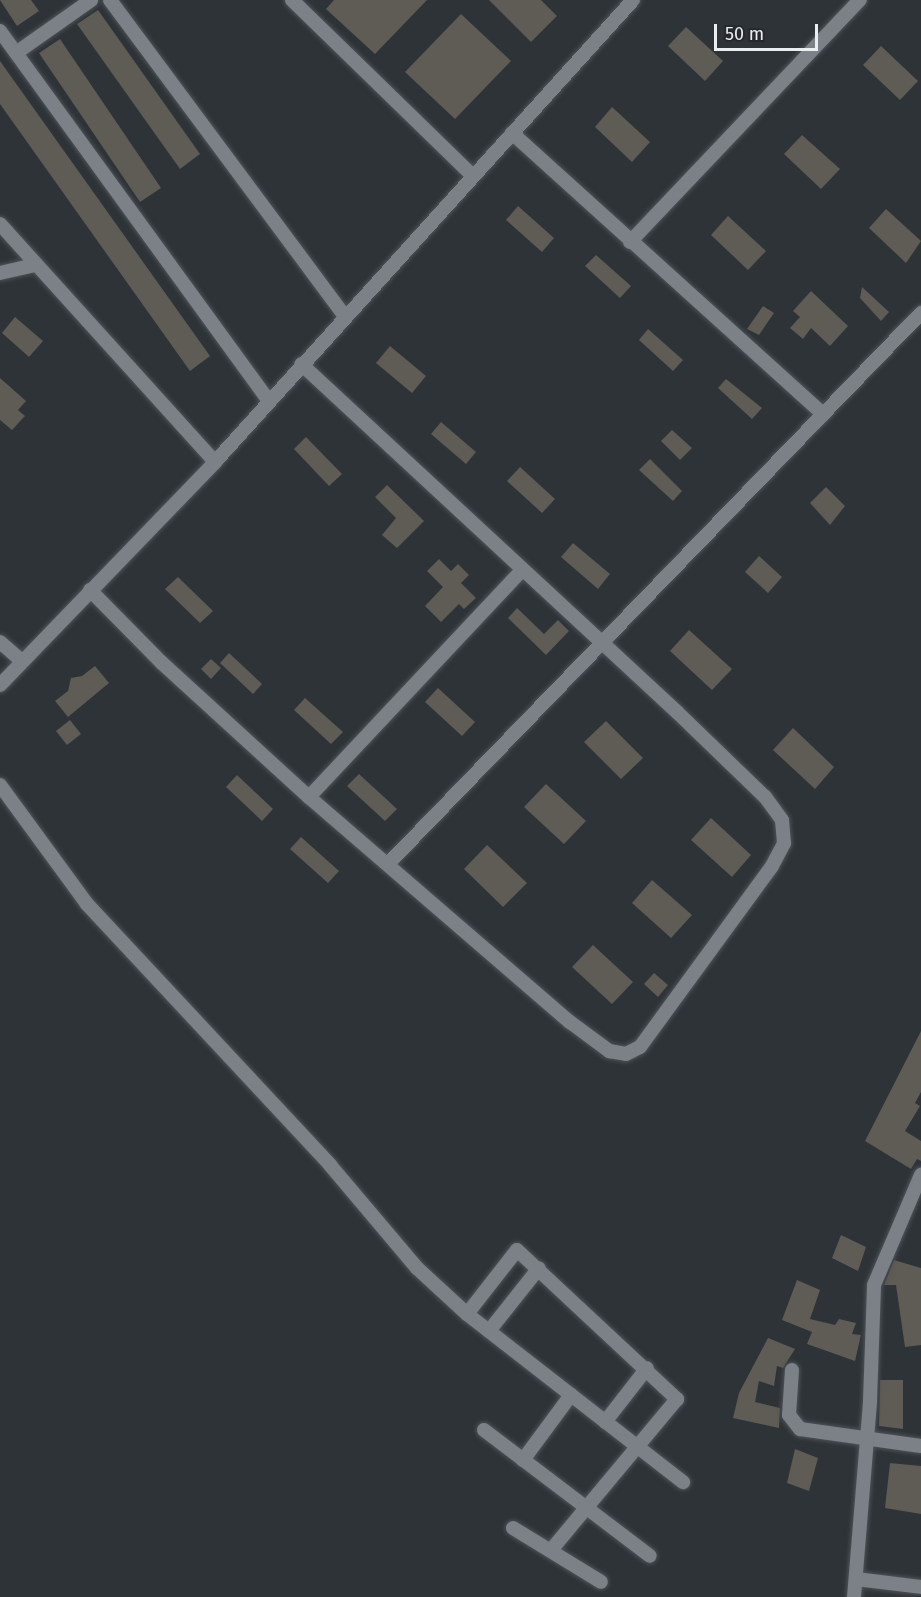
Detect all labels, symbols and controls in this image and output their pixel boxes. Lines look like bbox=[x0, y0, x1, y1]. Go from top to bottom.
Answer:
scale bar bbox=[717, 12, 820, 50]
text: 50 m bbox=[725, 23, 764, 45]

